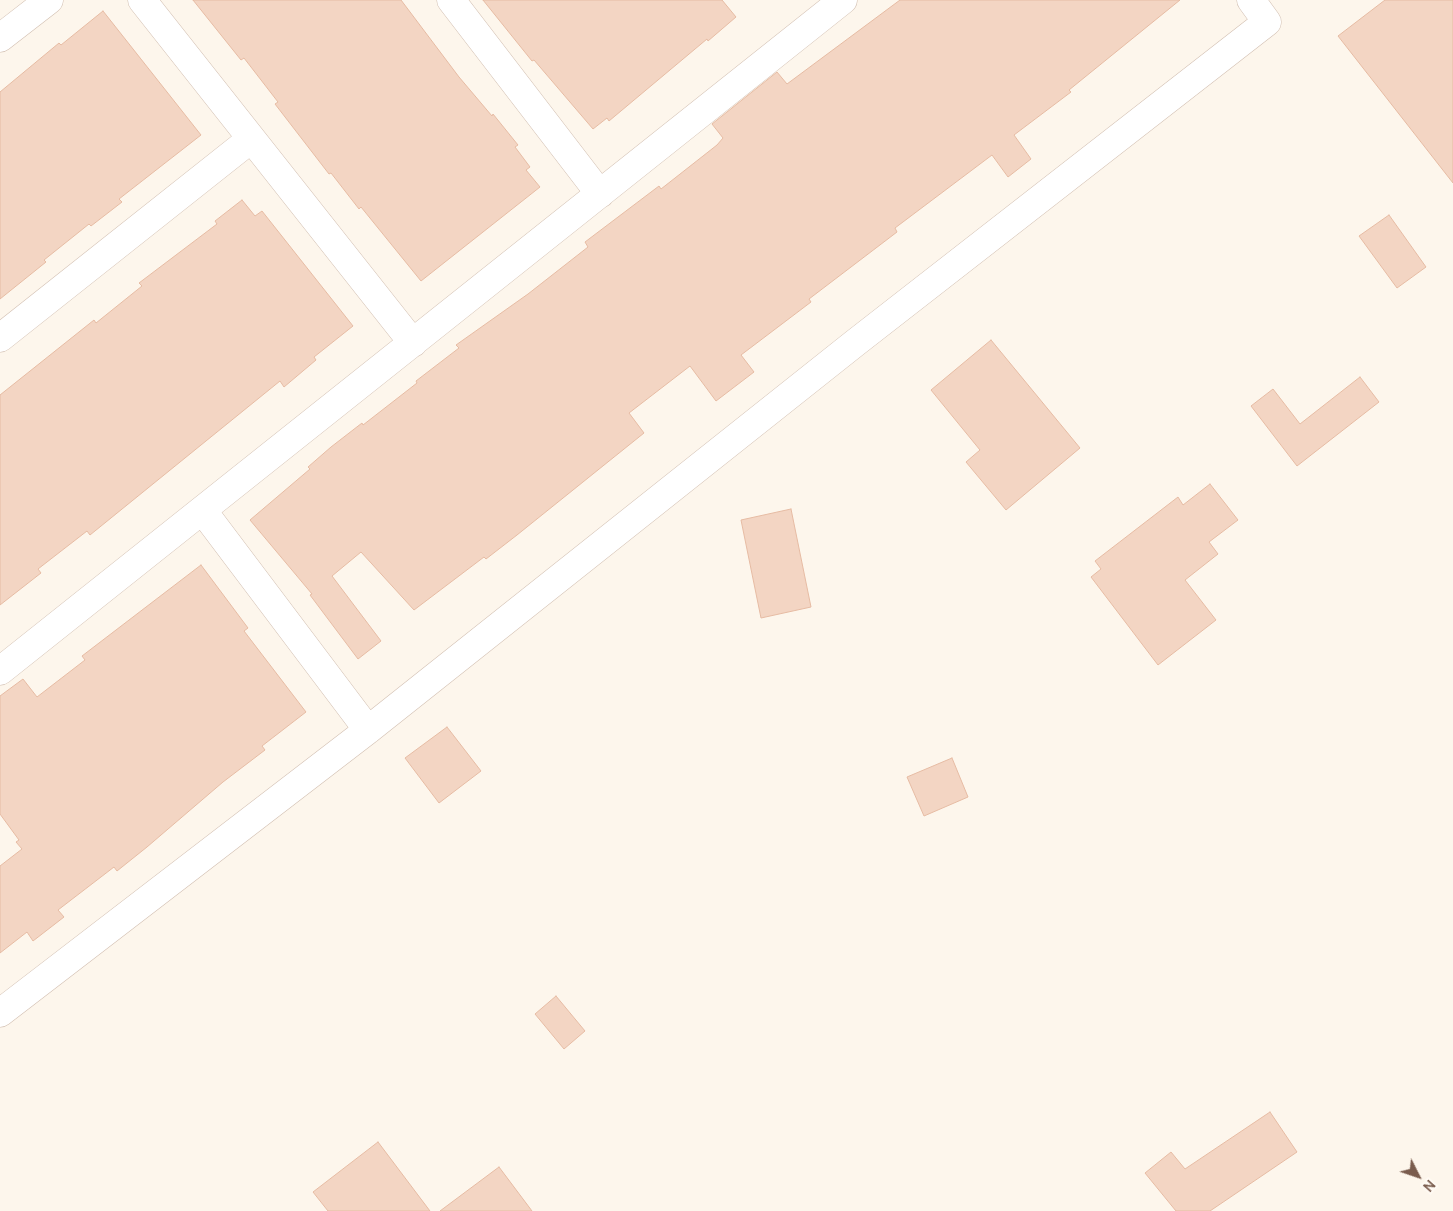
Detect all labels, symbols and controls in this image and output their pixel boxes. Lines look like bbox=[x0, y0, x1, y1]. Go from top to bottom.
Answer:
north arrow bbox=[1393, 1151, 1443, 1201]
text: N bbox=[1419, 1176, 1440, 1196]

